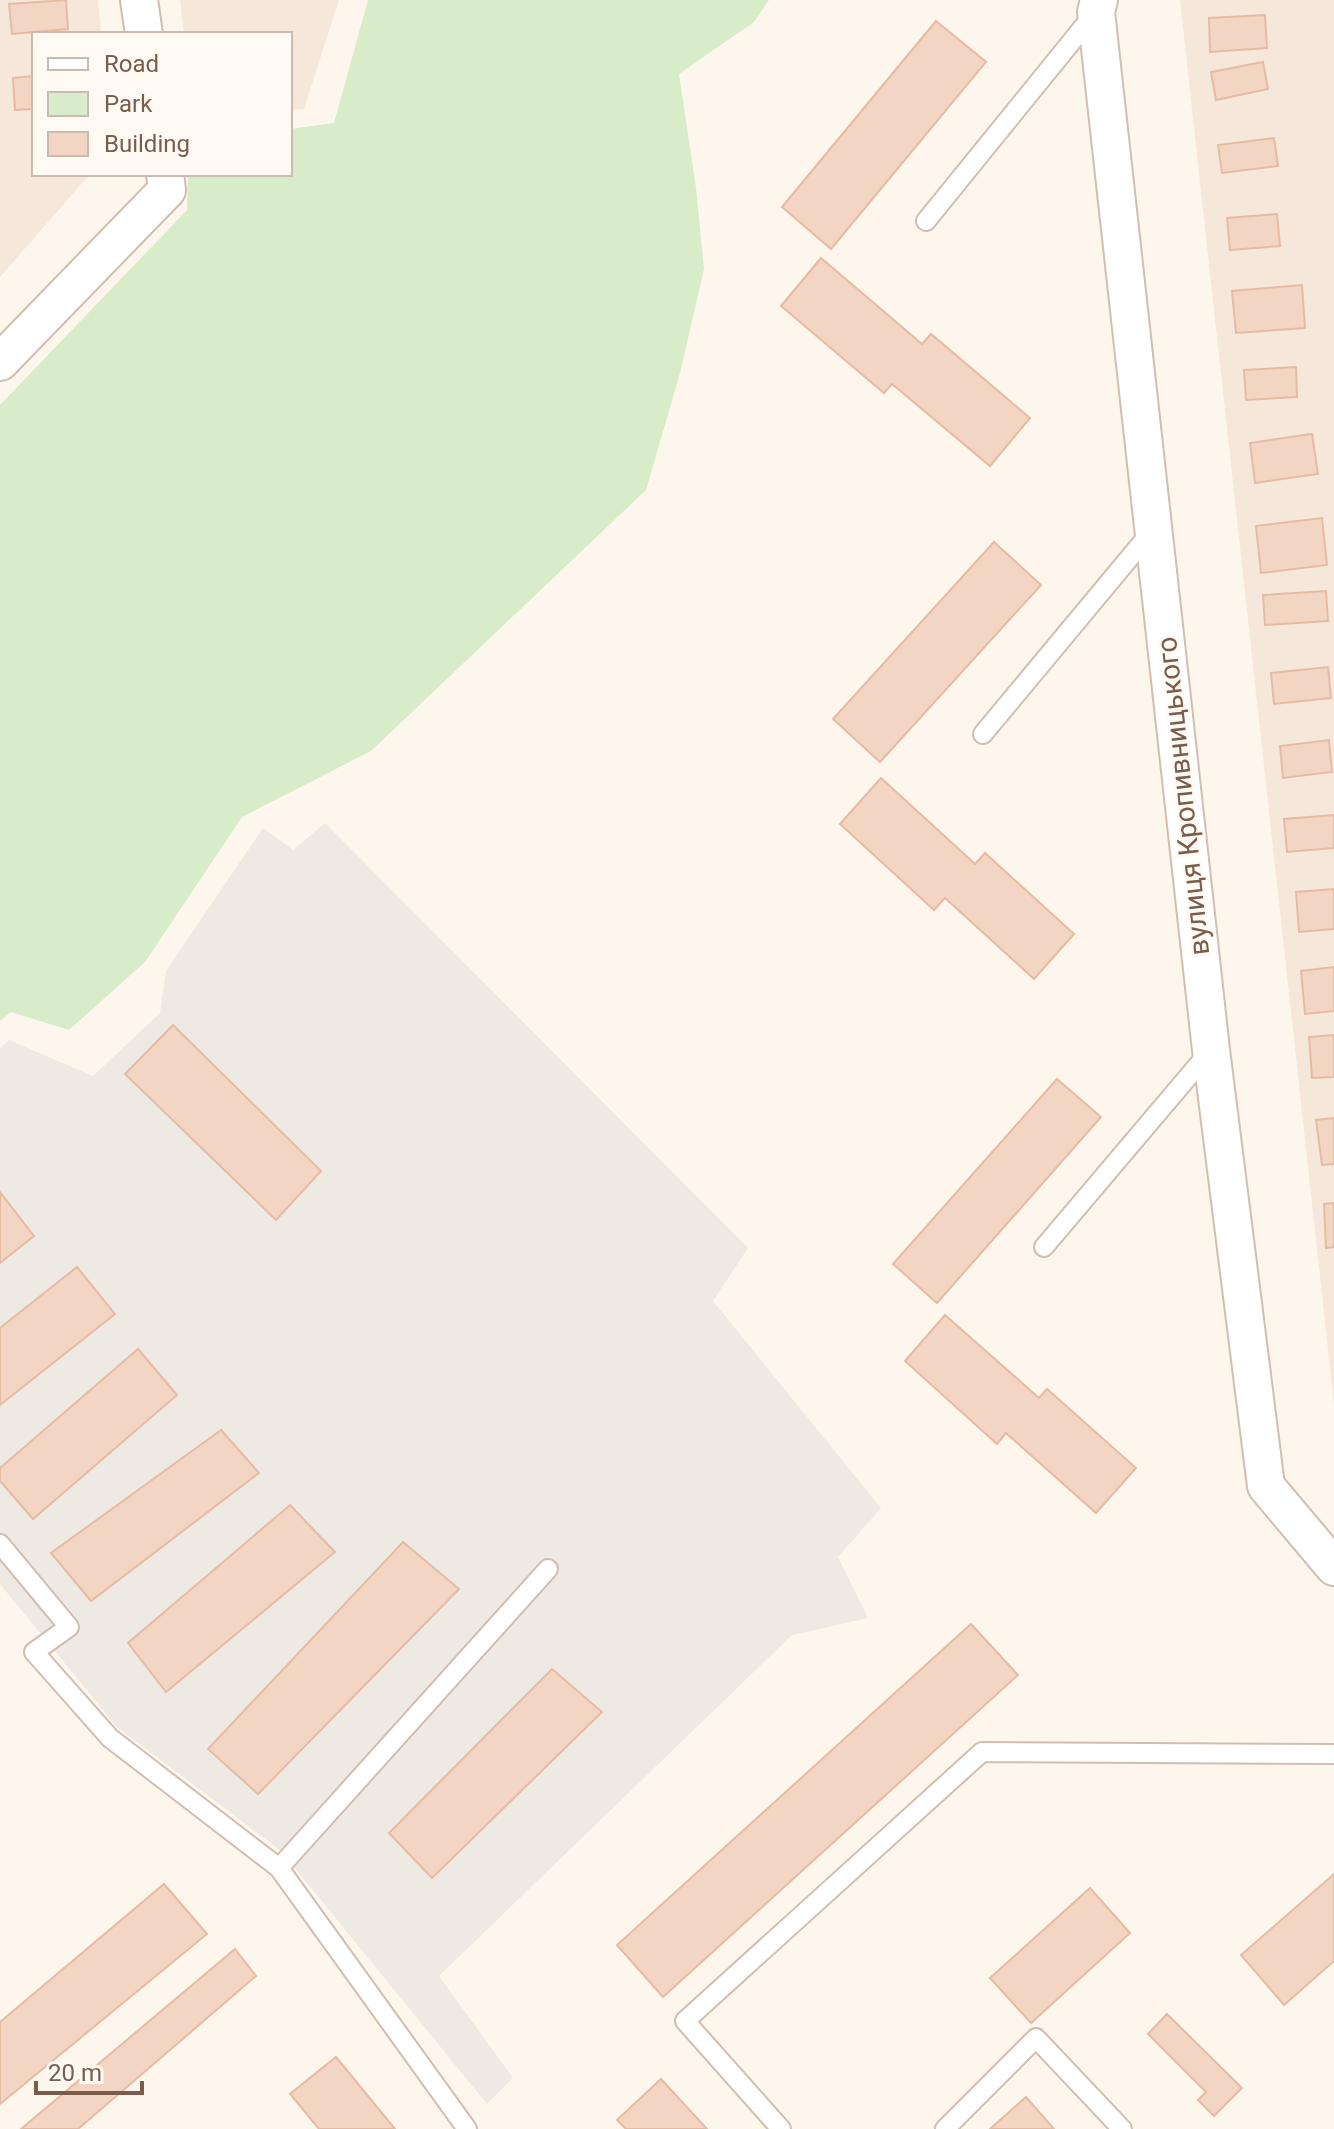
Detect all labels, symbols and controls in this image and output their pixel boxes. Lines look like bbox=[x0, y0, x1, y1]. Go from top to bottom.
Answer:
legend bbox=[32, 32, 292, 176]
text: Road bbox=[104, 50, 159, 78]
text: Park bbox=[104, 90, 153, 118]
text: Building bbox=[104, 130, 190, 158]
street label: вулиця Кропивницького bbox=[1150, 635, 1216, 957]
scale bar bbox=[36, 2045, 142, 2095]
text: 20 m bbox=[48, 2059, 102, 2087]

